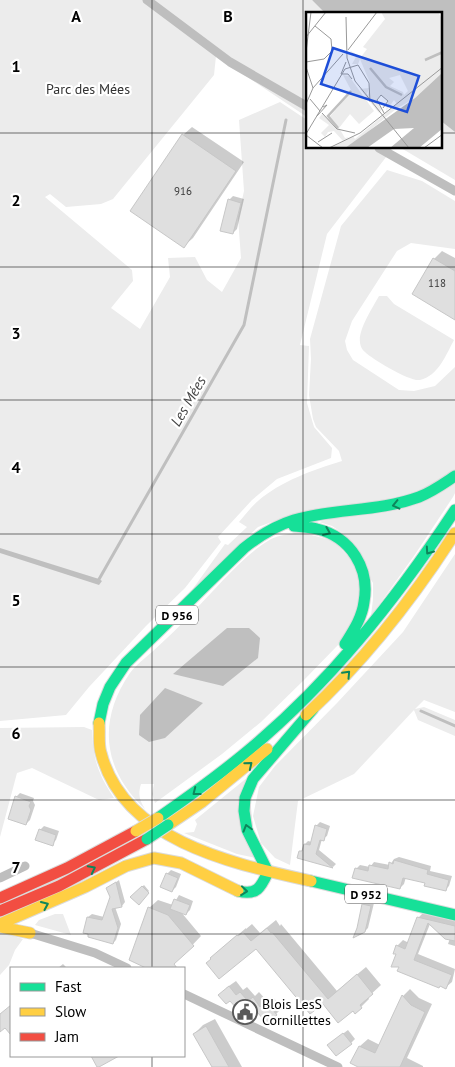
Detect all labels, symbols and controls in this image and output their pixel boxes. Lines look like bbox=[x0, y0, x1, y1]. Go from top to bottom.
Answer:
text: A bbox=[71, 6, 81, 26]
text: B bbox=[223, 6, 233, 26]
inset map bbox=[306, 12, 442, 149]
text: 1 bbox=[11, 56, 21, 76]
park label: Parc des Mées bbox=[46, 80, 130, 98]
house number: 916 bbox=[174, 184, 192, 198]
text: 2 bbox=[11, 190, 21, 210]
house number: 118 bbox=[428, 276, 446, 290]
text: 3 bbox=[11, 323, 21, 343]
water label: Les Mées bbox=[166, 372, 210, 430]
text: 4 bbox=[11, 457, 21, 477]
one-way arrow bbox=[392, 499, 401, 510]
one-way arrow bbox=[322, 526, 331, 536]
one-way arrow bbox=[426, 545, 435, 555]
text: 5 bbox=[11, 590, 21, 610]
road number: D 956 bbox=[156, 606, 198, 624]
one-way arrow bbox=[341, 670, 350, 679]
text: 6 bbox=[11, 723, 21, 743]
one-way arrow bbox=[243, 762, 252, 770]
one-way arrow bbox=[192, 786, 201, 795]
one-way arrow bbox=[243, 824, 253, 832]
text: 7 bbox=[11, 857, 21, 877]
one-way arrow bbox=[87, 865, 96, 875]
road number: D 952 bbox=[345, 884, 387, 904]
one-way arrow bbox=[240, 885, 248, 896]
one-way arrow bbox=[40, 901, 49, 912]
legend bbox=[10, 967, 185, 1057]
text: Fast bbox=[55, 977, 82, 996]
place label: Blois LesS Cornillettes bbox=[262, 995, 331, 1029]
public building icon: Blois LesS Cornillettes bbox=[232, 999, 258, 1025]
text: Slow bbox=[55, 1002, 86, 1021]
text: Jam bbox=[54, 1027, 79, 1046]

